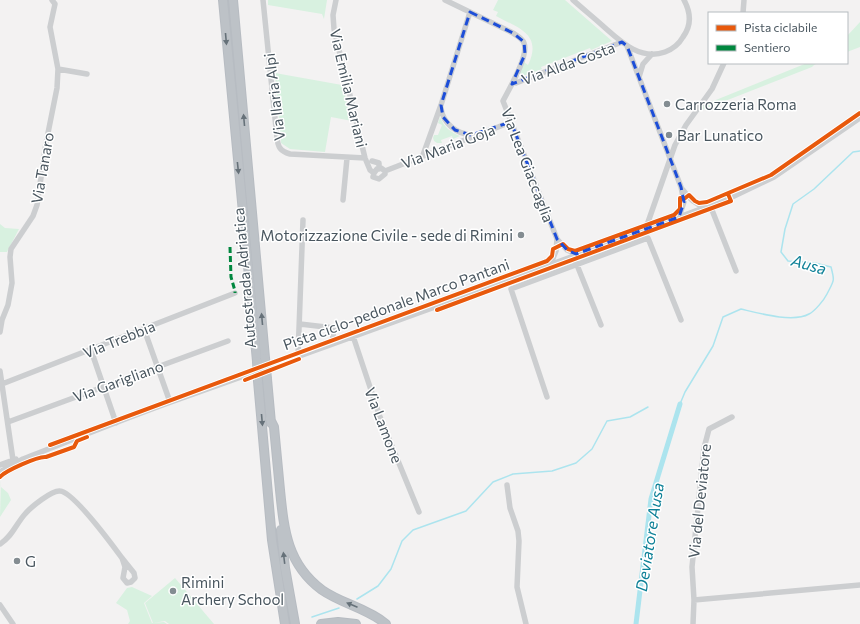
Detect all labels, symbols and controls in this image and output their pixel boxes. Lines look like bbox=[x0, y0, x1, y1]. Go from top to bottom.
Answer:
legend bbox=[708, 12, 848, 64]
text: Pista ciclabile bbox=[744, 20, 817, 34]
street label: Via Emilia Mariani bbox=[327, 27, 371, 149]
one-way arrow bbox=[223, 33, 229, 45]
street label: Via Alda Costa bbox=[519, 38, 617, 88]
text: Sentiero bbox=[744, 40, 790, 54]
street label: Via Ilaria Alpi bbox=[260, 52, 288, 142]
place label: Carrozzeria Roma bbox=[675, 95, 797, 113]
marker: Carrozzeria Roma bbox=[662, 99, 672, 109]
street label: Via Lea Giaccaglia bbox=[498, 105, 558, 225]
one-way arrow bbox=[241, 114, 247, 126]
street label: Via Maria Goja bbox=[399, 120, 497, 172]
place label: Bar Lunatico bbox=[677, 126, 763, 144]
marker: Bar Lunatico bbox=[664, 130, 674, 140]
street label: Via Tanaro bbox=[27, 131, 57, 205]
one-way arrow bbox=[235, 162, 242, 174]
street label: Autostrada Adriatica bbox=[229, 207, 259, 349]
place label: Motorizzazione Civile - sede di Rimini bbox=[260, 226, 513, 244]
marker: Motorizzazione Civile - sede di Rimini bbox=[516, 230, 526, 240]
water label: Ausa bbox=[788, 250, 829, 278]
street label: Pista ciclo-pedonale Marco Pantani bbox=[280, 255, 512, 353]
one-way arrow bbox=[258, 313, 265, 325]
street label: Via Trebbia bbox=[80, 316, 158, 362]
street label: Via Garigliano bbox=[70, 356, 166, 406]
street label: Via Lamone bbox=[361, 384, 407, 466]
one-way arrow bbox=[258, 414, 265, 426]
street label: Via del Deviatore bbox=[684, 443, 714, 559]
water label: Deviatore Ausa bbox=[631, 481, 667, 593]
place label: G bbox=[25, 552, 36, 570]
one-way arrow bbox=[281, 552, 287, 564]
marker: G bbox=[12, 556, 22, 566]
place label: Rimini Archery School bbox=[181, 573, 284, 608]
marker: Rimini Archery School bbox=[168, 586, 178, 596]
one-way arrow bbox=[346, 602, 358, 608]

